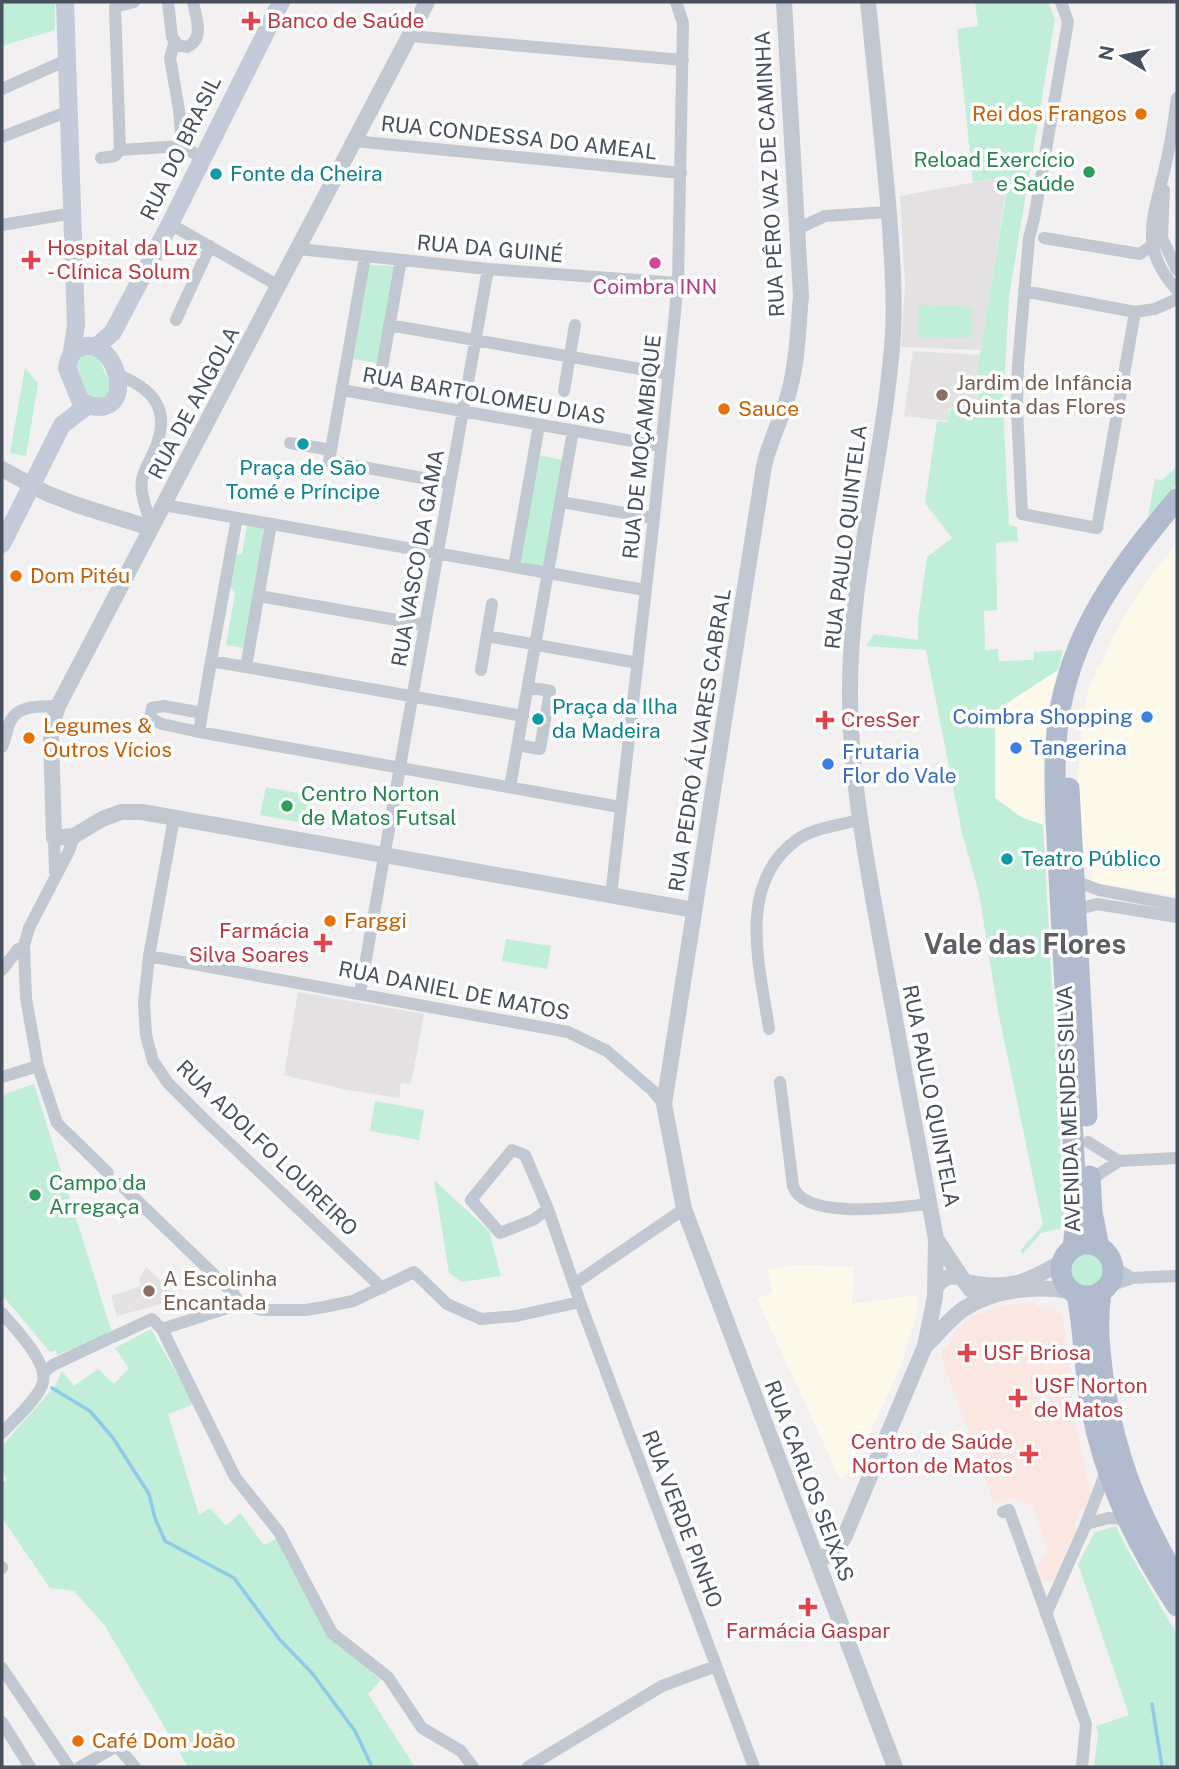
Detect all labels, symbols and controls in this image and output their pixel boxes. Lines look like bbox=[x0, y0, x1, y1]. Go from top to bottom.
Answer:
place label: Banco de Saúde bbox=[267, 8, 424, 33]
marker: Banco de Saúde bbox=[241, 11, 261, 31]
north arrow bbox=[1088, 21, 1158, 91]
street label: RUA PÊRO VAZ DE CAMINHA bbox=[750, 30, 789, 318]
text: N bbox=[1094, 44, 1118, 62]
street label: RUA DO BRASIL bbox=[135, 71, 226, 224]
place label: Rei dos Frangos bbox=[972, 101, 1127, 126]
marker: Rei dos Frangos bbox=[1133, 106, 1149, 122]
street label: RUA CONDESSA DO AMEAL bbox=[380, 111, 658, 164]
place label: Reload Exercício e Saúde bbox=[914, 147, 1075, 196]
place label: Fonte da Cheira bbox=[230, 161, 383, 186]
marker: Reload Exercício e Saúde bbox=[1081, 164, 1097, 180]
marker: Fonte da Cheira bbox=[208, 166, 224, 182]
street label: RUA DA GUINÉ bbox=[416, 230, 564, 267]
place label: Hospital da Luz - Clínica Solum bbox=[47, 235, 198, 284]
marker: Hospital da Luz - Clínica Solum bbox=[21, 250, 41, 270]
marker: Coimbra INN bbox=[647, 255, 663, 271]
place label: Coimbra INN bbox=[593, 274, 717, 299]
street label: RUA DE ANGOLA bbox=[143, 322, 244, 483]
street label: RUA DE MOÇAMBIQUE bbox=[617, 334, 666, 560]
street label: RUA BARTOLOMEU DIAS bbox=[361, 362, 607, 429]
place label: Jardim de Infância Quinta das Flores bbox=[956, 370, 1132, 419]
marker: Jardim de Infância Quinta das Flores bbox=[934, 387, 950, 403]
place label: Sauce bbox=[738, 396, 799, 421]
marker: Sauce bbox=[716, 401, 732, 417]
street label: RUA PAULO QUINTELA bbox=[819, 423, 872, 651]
marker: Praça de São Tomé e Príncipe bbox=[295, 436, 311, 452]
street label: RUA VASCO DA GAMA bbox=[386, 447, 449, 669]
place label: Praça de São Tomé e Príncipe bbox=[226, 455, 380, 504]
place label: Dom Pitéu bbox=[30, 563, 130, 588]
marker: Dom Pitéu bbox=[8, 568, 24, 584]
street label: RUA PEDRO ÁLVARES CABRAL bbox=[663, 586, 736, 893]
place label: Praça da Ilha da Madeira bbox=[552, 694, 678, 743]
place label: Coimbra Shopping bbox=[953, 704, 1133, 729]
place label: CresSer bbox=[841, 707, 920, 732]
marker: Coimbra Shopping bbox=[1139, 709, 1155, 725]
marker: CresSer bbox=[815, 710, 835, 730]
marker: Praça da Ilha da Madeira bbox=[530, 711, 546, 727]
place label: Legumes & Outros Vícios bbox=[43, 713, 172, 762]
marker: Legumes & Outros Vícios bbox=[21, 730, 37, 746]
place label: Tangerina bbox=[1030, 735, 1127, 760]
place label: Frutaria Flor do Vale bbox=[842, 739, 957, 788]
marker: Tangerina bbox=[1008, 740, 1024, 756]
marker: Frutaria Flor do Vale bbox=[820, 756, 836, 772]
place label: Centro Norton de Matos Futsal bbox=[301, 781, 457, 830]
marker: Centro Norton de Matos Futsal bbox=[279, 798, 295, 814]
place label: Teatro Público bbox=[1021, 846, 1161, 871]
marker: Teatro Público bbox=[999, 851, 1015, 867]
place label: Farggi bbox=[344, 908, 407, 933]
marker: Farggi bbox=[322, 913, 338, 929]
place label: Farmácia Silva Soares bbox=[189, 918, 309, 967]
district label: Vale das Flores bbox=[924, 927, 1126, 960]
marker: Farmácia Silva Soares bbox=[315, 935, 331, 951]
street label: RUA DANIEL DE MATOS bbox=[336, 956, 572, 1025]
street label: RUA PAULO QUINTELA bbox=[898, 983, 965, 1209]
street label: AVENIDA MENDES SILVA bbox=[1052, 985, 1085, 1233]
street label: RUA ADOLFO LOUREIRO bbox=[172, 1055, 363, 1241]
place label: Campo da Arregaça bbox=[49, 1170, 146, 1219]
marker: Campo da Arregaça bbox=[27, 1187, 43, 1203]
place label: A Escolinha Encantada bbox=[163, 1266, 277, 1315]
marker: A Escolinha Encantada bbox=[141, 1283, 157, 1299]
place label: USF Briosa bbox=[983, 1340, 1091, 1365]
marker: USF Briosa bbox=[957, 1343, 977, 1363]
place label: USF Norton de Matos bbox=[1034, 1373, 1148, 1422]
street label: RUA CARLOS SEIXAS bbox=[760, 1377, 859, 1585]
marker: USF Norton de Matos bbox=[1008, 1388, 1028, 1408]
street label: RUA VERDE PINHO bbox=[637, 1427, 728, 1611]
place label: Centro de Saúde Norton de Matos bbox=[851, 1429, 1013, 1478]
marker: Centro de Saúde Norton de Matos bbox=[1019, 1444, 1039, 1464]
marker: Farmácia Gaspar bbox=[800, 1599, 816, 1615]
place label: Farmácia Gaspar bbox=[726, 1618, 890, 1643]
place label: Café Dom João bbox=[92, 1728, 236, 1753]
marker: Café Dom João bbox=[70, 1733, 86, 1749]

